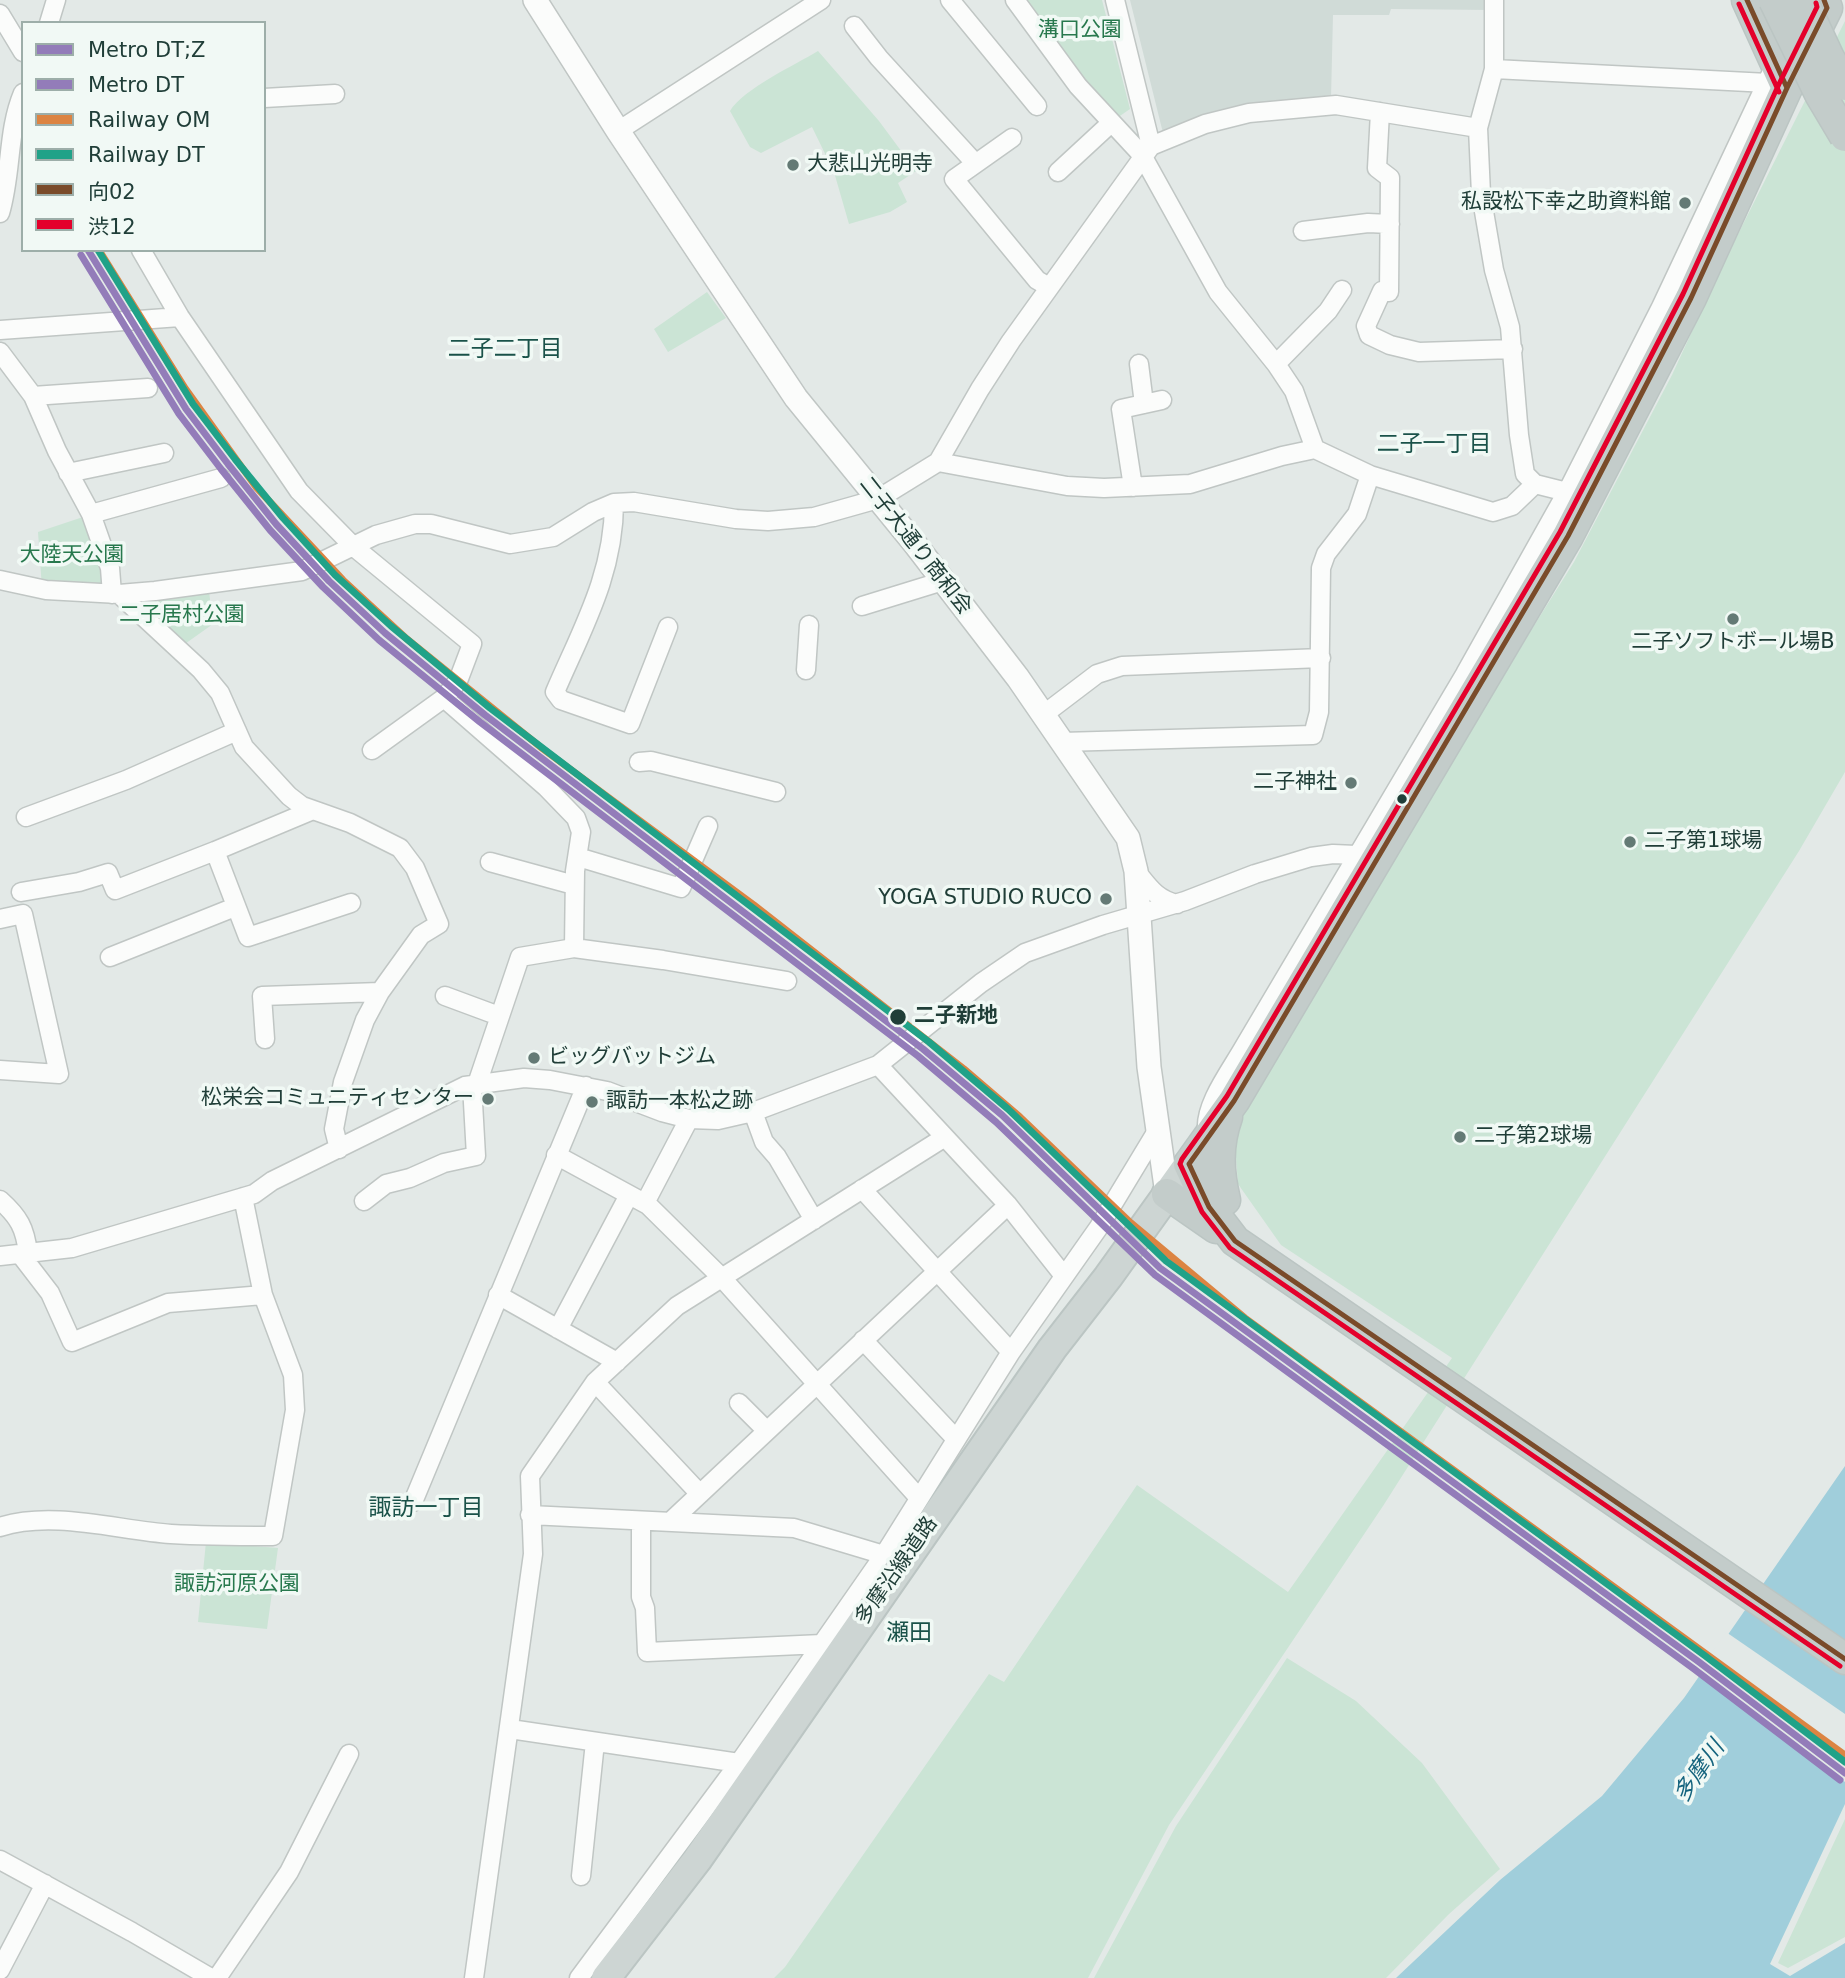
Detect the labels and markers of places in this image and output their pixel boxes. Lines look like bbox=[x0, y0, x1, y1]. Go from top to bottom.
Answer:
place label: 大悲山光明寺 bbox=[807, 152, 933, 178]
marker: 大悲山光明寺 bbox=[785, 157, 801, 173]
place label: 私設松下幸之助資料館 bbox=[1461, 190, 1671, 216]
marker: 私設松下幸之助資料館 bbox=[1677, 195, 1693, 211]
marker: 二子ソフトボール場B bbox=[1725, 611, 1741, 627]
place label: 二子ソフトボール場B bbox=[1631, 630, 1835, 656]
place label: 二子神社 bbox=[1253, 770, 1337, 796]
marker: 二子神社 bbox=[1343, 775, 1359, 791]
unlabelled marker bbox=[1395, 792, 1409, 806]
place label: 二子第1球場 bbox=[1644, 829, 1762, 855]
marker: 二子第1球場 bbox=[1622, 834, 1638, 850]
place label: YOGA STUDIO RUCO bbox=[878, 886, 1092, 912]
marker: YOGA STUDIO RUCO bbox=[1098, 891, 1114, 907]
place label: 二子新地 bbox=[914, 1004, 998, 1030]
marker: 二子新地 bbox=[888, 1007, 908, 1027]
place label: ビッグバットジム bbox=[548, 1045, 716, 1071]
marker: ビッグバットジム bbox=[526, 1050, 542, 1066]
place label: 松栄会コミュニティセンター bbox=[201, 1086, 474, 1112]
place label: 諏訪一本松之跡 bbox=[606, 1089, 753, 1115]
marker: 松栄会コミュニティセンター bbox=[480, 1091, 496, 1107]
marker: 諏訪一本松之跡 bbox=[584, 1094, 600, 1110]
place label: 二子第2球場 bbox=[1474, 1124, 1592, 1150]
marker: 二子第2球場 bbox=[1452, 1129, 1468, 1145]

